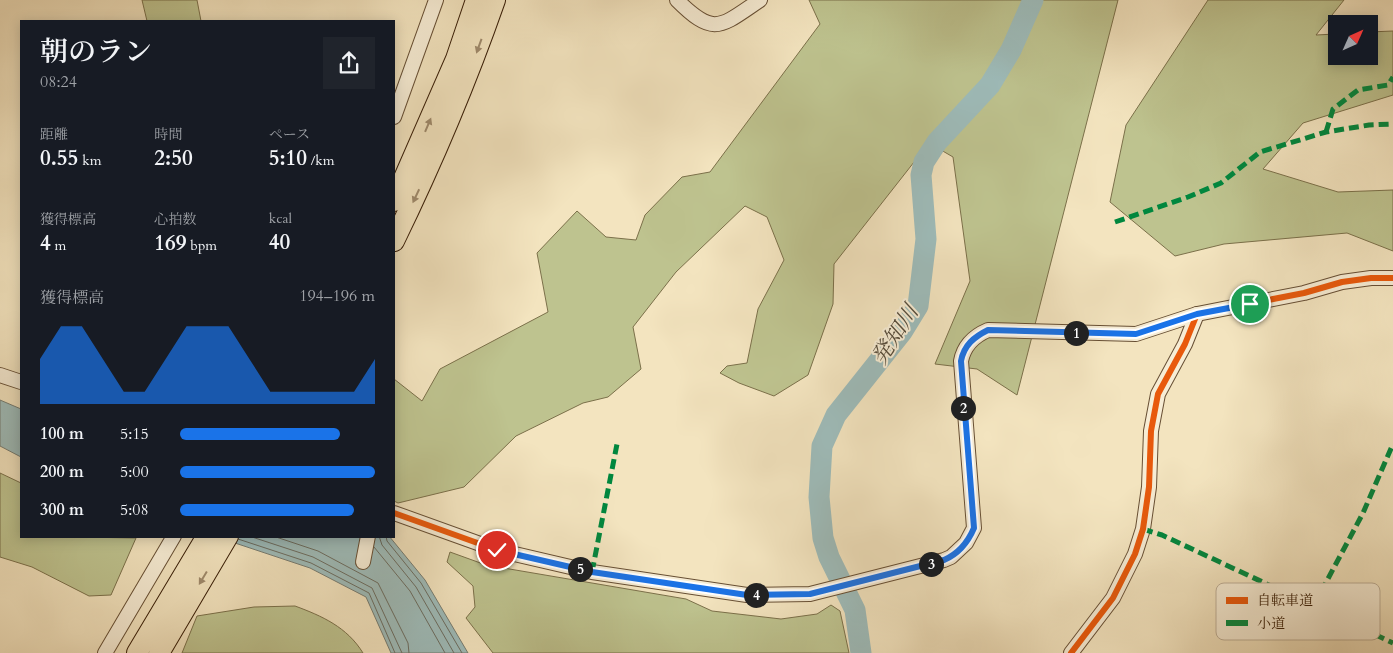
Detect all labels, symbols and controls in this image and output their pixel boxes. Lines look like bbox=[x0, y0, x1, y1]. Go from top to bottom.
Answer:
north arrow bbox=[1328, 15, 1378, 65]
map controls bbox=[1328, 15, 1378, 65]
text: 朝のラン bbox=[40, 33, 152, 71]
button: share bbox=[323, 37, 375, 89]
one-way arrow bbox=[475, 39, 483, 54]
text: 08:24 bbox=[40, 71, 77, 93]
one-way arrow bbox=[425, 118, 433, 132]
text: 距離 bbox=[40, 125, 68, 144]
text: 時間 bbox=[154, 125, 182, 144]
text: ペース bbox=[269, 125, 310, 144]
text: 0.55 bbox=[40, 144, 78, 173]
text: 2:50 bbox=[154, 144, 193, 173]
text: 5:10 bbox=[269, 144, 307, 173]
text: km bbox=[78, 151, 101, 170]
text: /km bbox=[307, 151, 335, 170]
one-way arrow bbox=[411, 188, 420, 203]
text: kcal bbox=[269, 209, 292, 228]
text: 獲得標高 bbox=[40, 210, 96, 229]
text: 心拍数 bbox=[154, 210, 196, 229]
text: 40 bbox=[269, 228, 290, 257]
text: 4 bbox=[40, 229, 51, 258]
text: 169 bbox=[154, 229, 187, 258]
text: m bbox=[51, 236, 66, 255]
text: bpm bbox=[187, 236, 217, 255]
pin bbox=[1229, 283, 1271, 325]
text: 194–196 m bbox=[299, 285, 375, 307]
text: 獲得標高 bbox=[40, 287, 104, 309]
icon: arrive bbox=[1236, 290, 1264, 318]
water label: 発知川 bbox=[864, 297, 927, 371]
pin: 1 bbox=[1064, 320, 1088, 346]
text: 1 bbox=[1073, 324, 1080, 343]
pin: 2 bbox=[950, 396, 976, 420]
text: 2 bbox=[960, 399, 967, 418]
text: 100 m bbox=[40, 423, 84, 445]
text: 5:15 bbox=[120, 423, 149, 445]
text: 200 m bbox=[40, 461, 84, 483]
text: 5:00 bbox=[120, 461, 149, 483]
text: 300 m bbox=[40, 499, 84, 521]
text: 5:08 bbox=[120, 499, 149, 521]
pin bbox=[476, 529, 518, 571]
icon: check bbox=[483, 536, 511, 564]
pin: 3 bbox=[918, 552, 944, 576]
text: 3 bbox=[928, 555, 935, 574]
pin: 5 bbox=[568, 556, 592, 582]
text: 5 bbox=[577, 560, 584, 579]
one-way arrow bbox=[199, 572, 208, 585]
pin: 4 bbox=[744, 582, 768, 608]
legend bbox=[1216, 583, 1380, 640]
text: 4 bbox=[753, 586, 760, 605]
text: 自転車道 bbox=[1257, 591, 1313, 610]
text: 小道 bbox=[1257, 614, 1285, 633]

